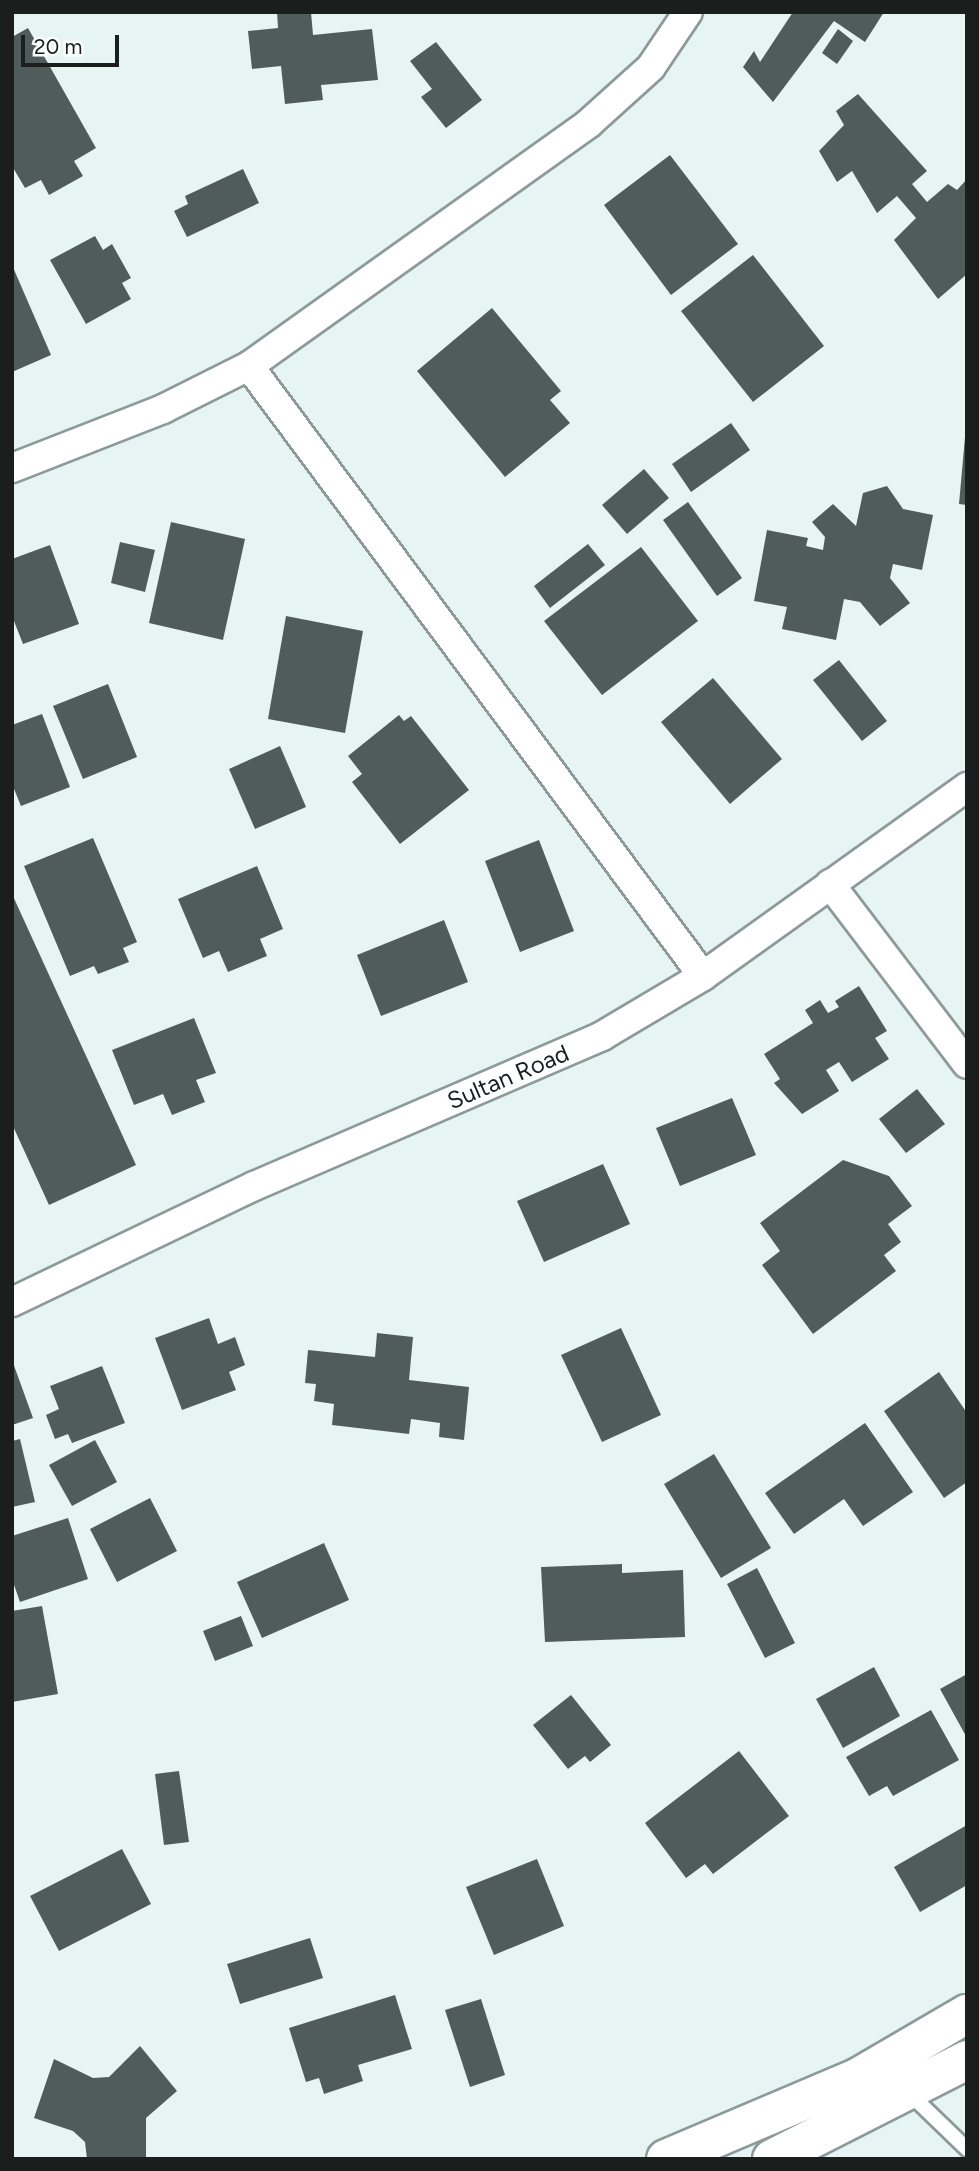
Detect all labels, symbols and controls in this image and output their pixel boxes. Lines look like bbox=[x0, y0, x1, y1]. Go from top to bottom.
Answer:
scale bar bbox=[24, 21, 122, 65]
text: 20 m bbox=[34, 34, 82, 59]
street label: Sultan Road bbox=[443, 1038, 573, 1116]

